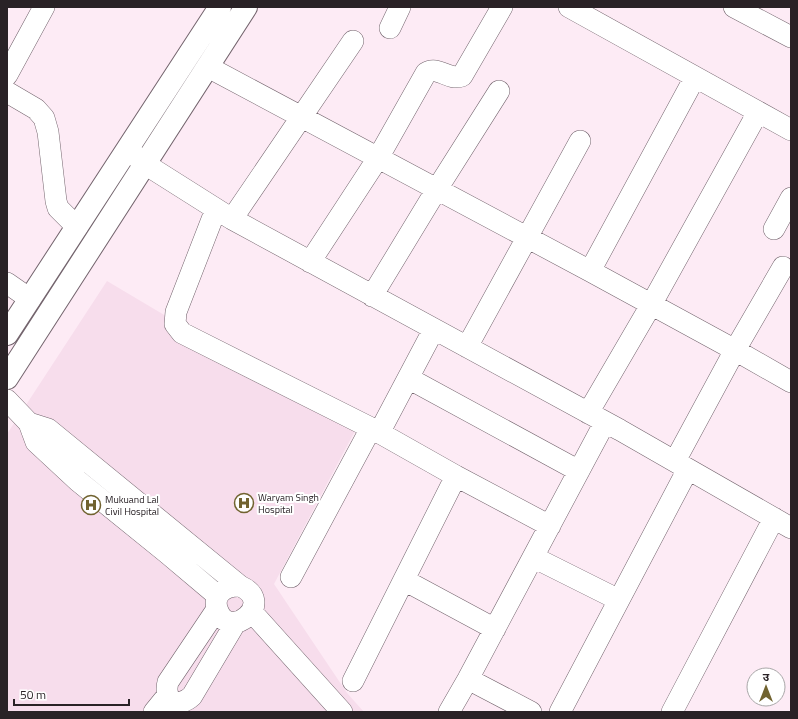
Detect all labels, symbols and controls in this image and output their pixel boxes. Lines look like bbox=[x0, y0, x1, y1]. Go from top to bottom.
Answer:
place label: Waryam Singh Hospital bbox=[258, 490, 319, 517]
place label: Mukuand Lal Civil Hospital bbox=[105, 492, 159, 519]
hospital icon: Waryam Singh Hospital bbox=[233, 492, 255, 514]
hospital icon: Mukuand Lal Civil Hospital bbox=[80, 494, 102, 516]
north arrow bbox=[746, 667, 786, 707]
text: उ bbox=[763, 669, 770, 685]
scale bar bbox=[14, 681, 129, 707]
text: 50 m bbox=[20, 685, 46, 704]

